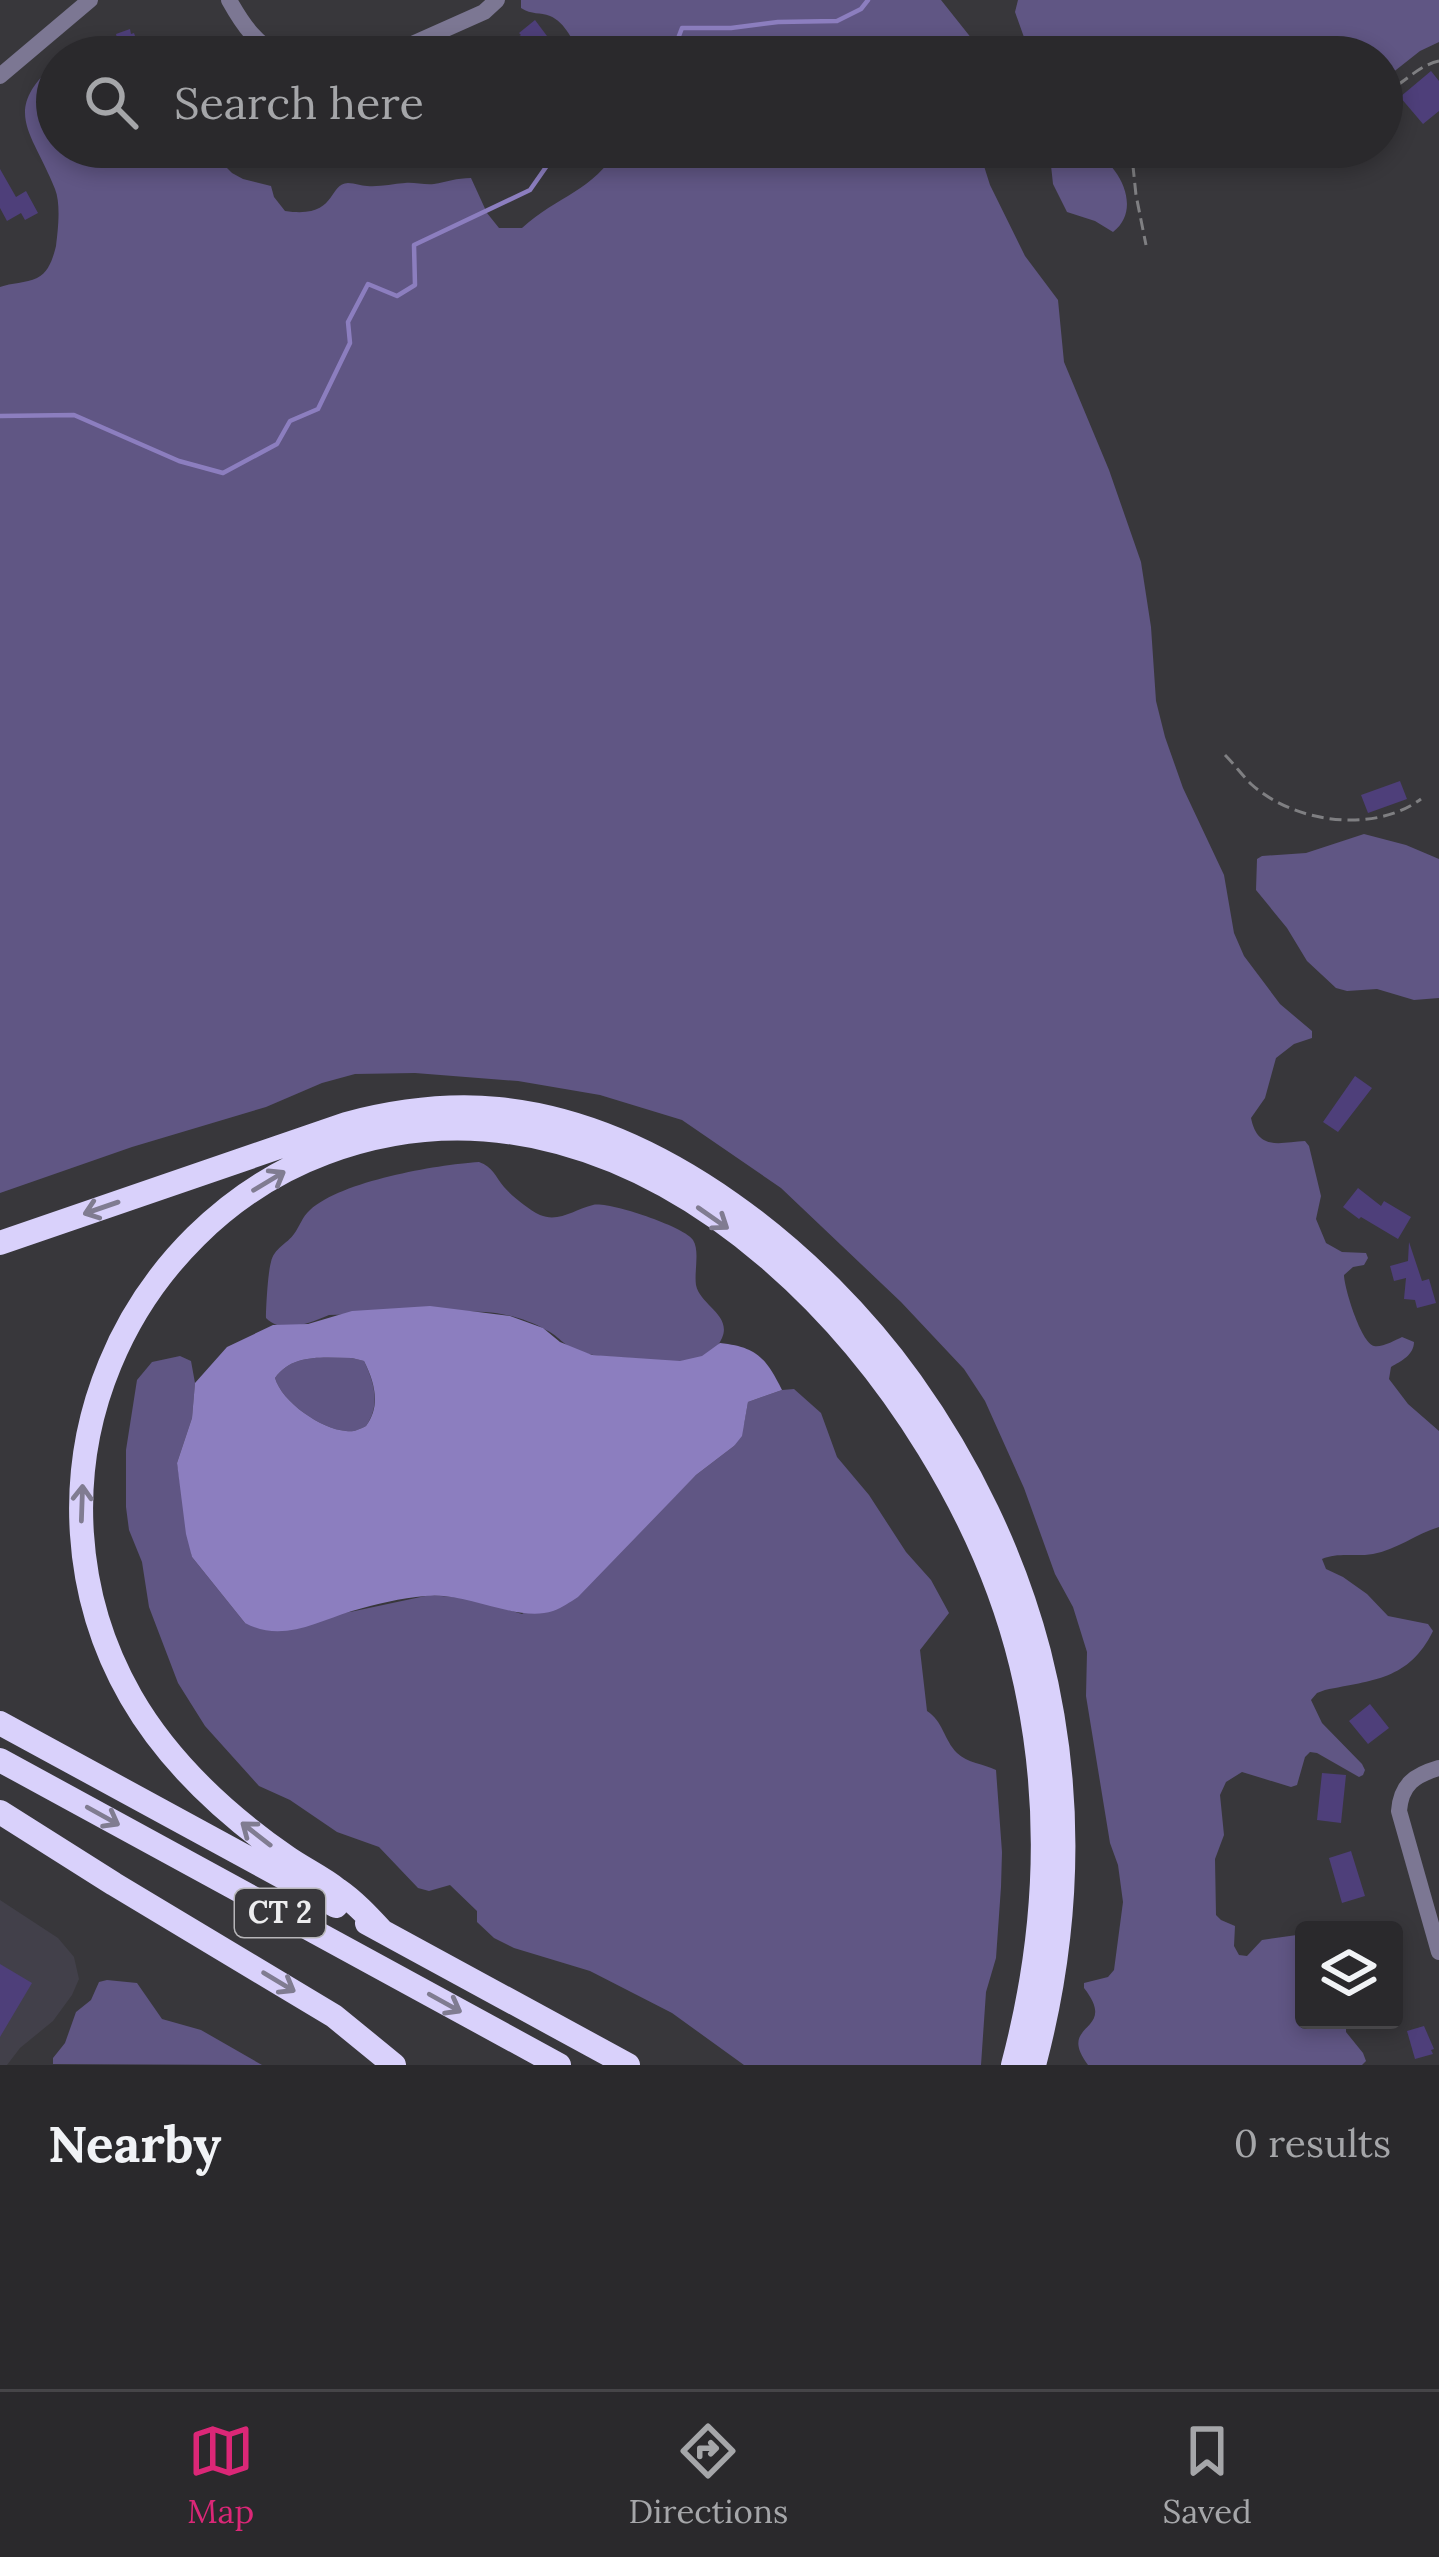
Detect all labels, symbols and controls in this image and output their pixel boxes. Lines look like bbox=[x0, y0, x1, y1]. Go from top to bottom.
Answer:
search box bbox=[36, 36, 1403, 168]
icon: search bbox=[78, 69, 144, 135]
text: Search here bbox=[174, 74, 424, 131]
one-way arrow bbox=[251, 1169, 285, 1193]
one-way arrow bbox=[83, 1199, 120, 1220]
one-way arrow bbox=[696, 1205, 729, 1230]
one-way arrow bbox=[70, 1484, 93, 1523]
one-way arrow bbox=[84, 1805, 119, 1828]
one-way arrow bbox=[241, 1821, 273, 1848]
road number: CT 2 bbox=[235, 1889, 325, 1937]
map controls bbox=[1295, 1921, 1403, 2029]
button: layers bbox=[1295, 1921, 1403, 2029]
one-way arrow bbox=[261, 1971, 296, 1995]
one-way arrow bbox=[427, 1992, 462, 2015]
text: Nearby bbox=[48, 2111, 221, 2176]
text: 0 results bbox=[1234, 2118, 1391, 2168]
tab: Map bbox=[187, 2418, 254, 2532]
tab: Directions bbox=[629, 2418, 788, 2532]
tab: Saved bbox=[1163, 2418, 1252, 2532]

